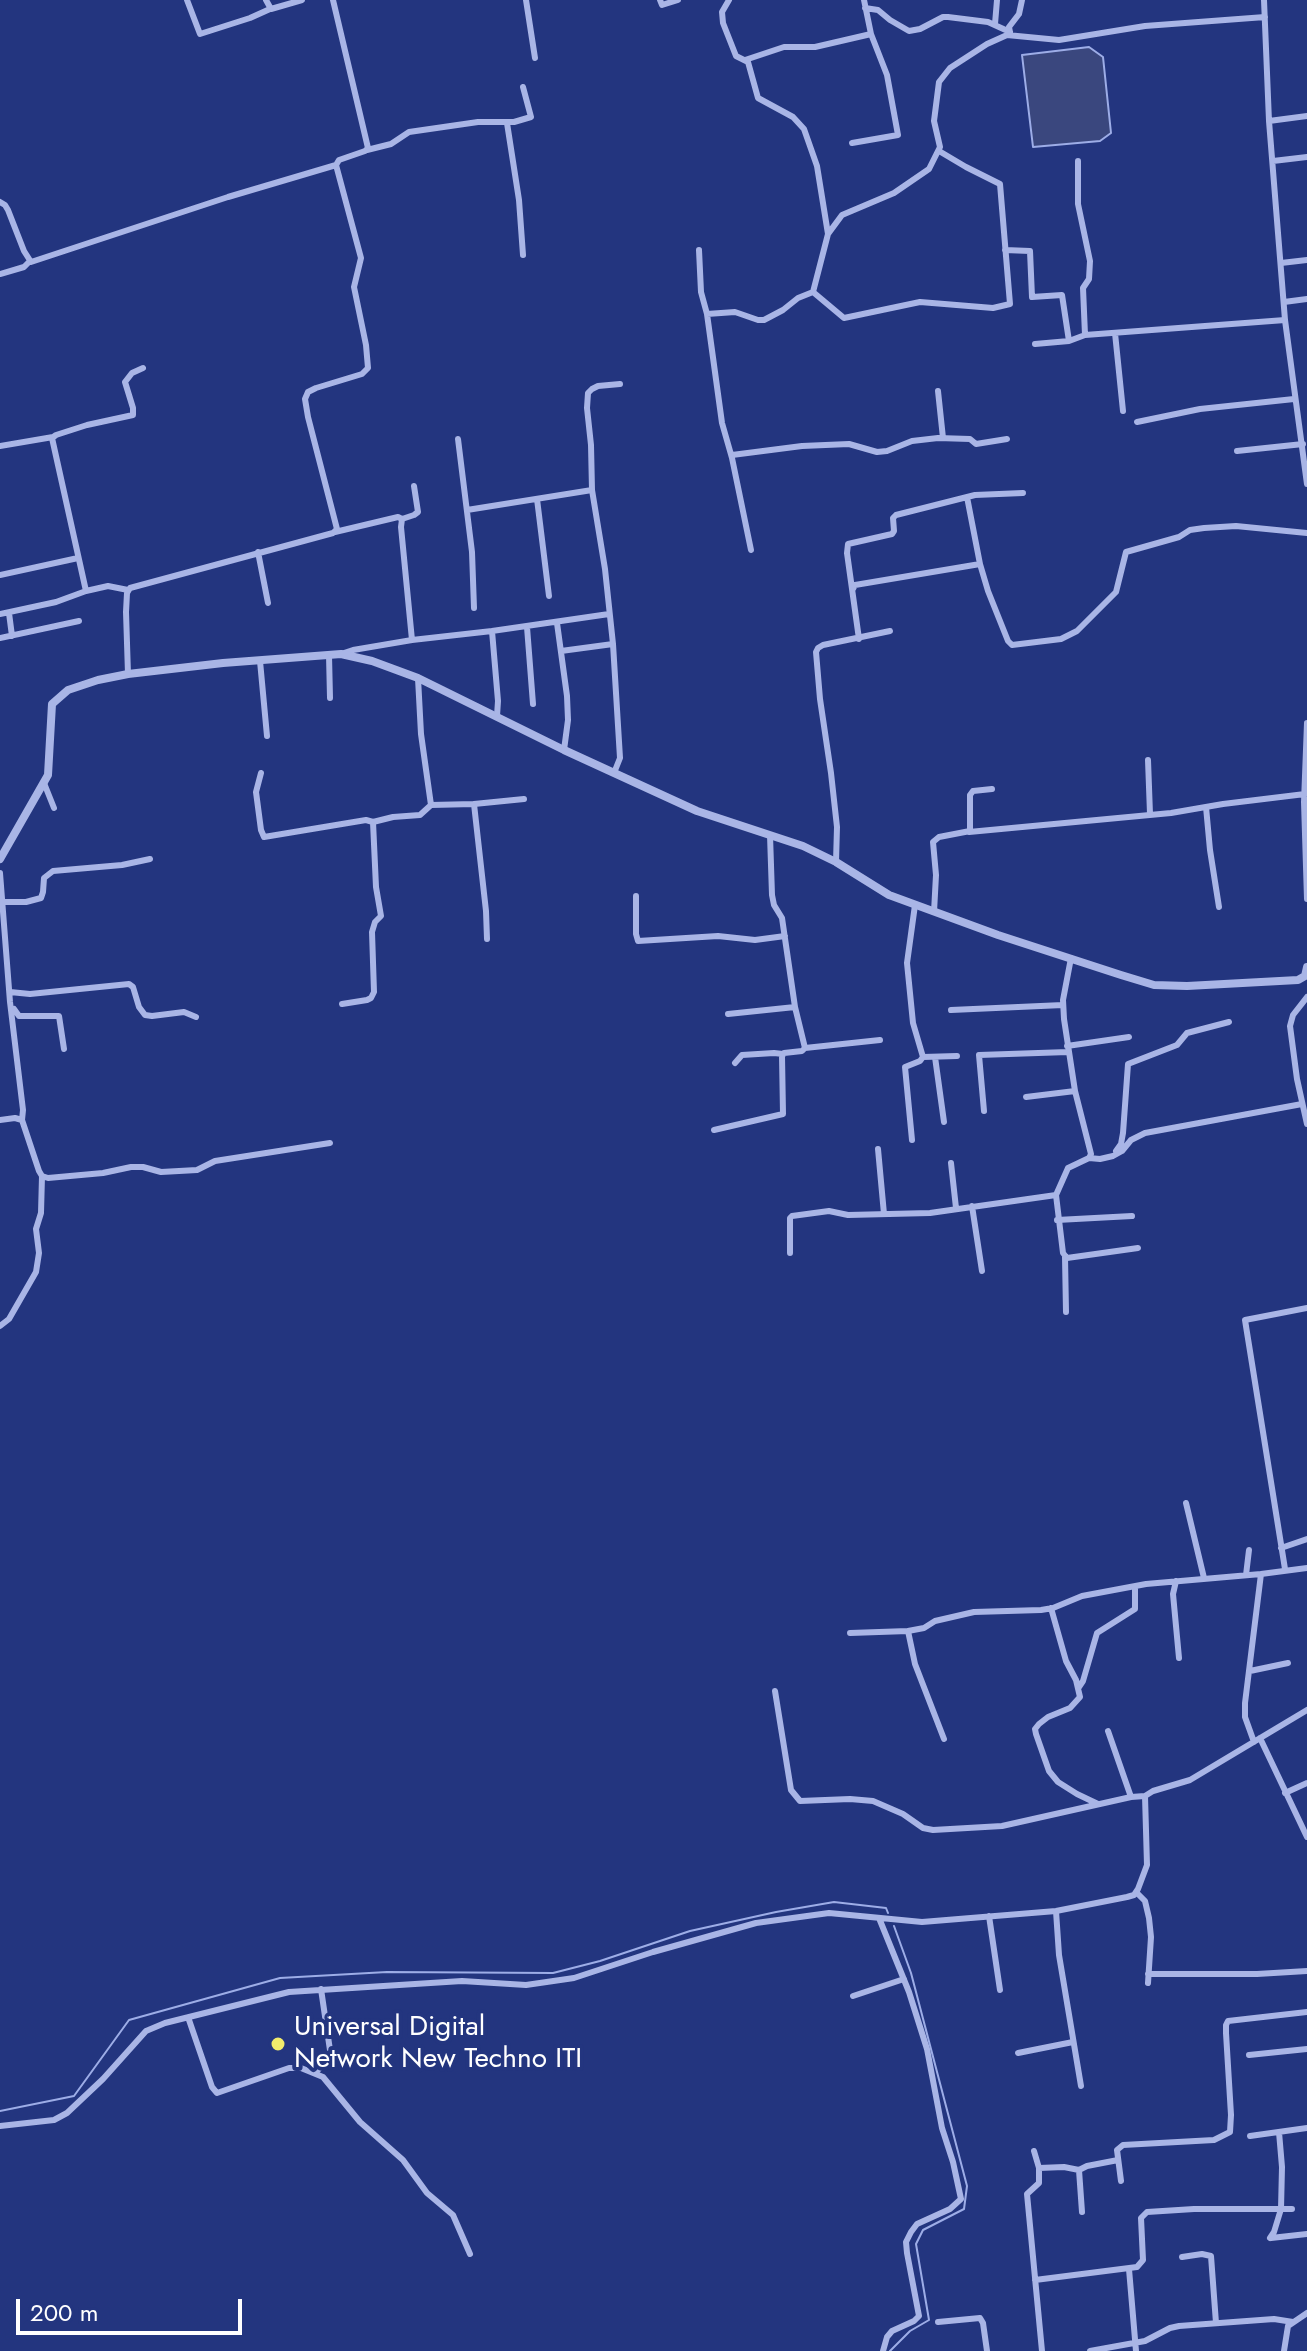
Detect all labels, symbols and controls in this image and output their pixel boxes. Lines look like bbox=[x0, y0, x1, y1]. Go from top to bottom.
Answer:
place label: Universal Digital Network New Techno ITI bbox=[294, 2011, 582, 2077]
marker: Universal Digital Network New Techno ITI bbox=[269, 2035, 287, 2053]
scale bar bbox=[20, 2283, 246, 2333]
text: 200 m bbox=[30, 2295, 98, 2330]

